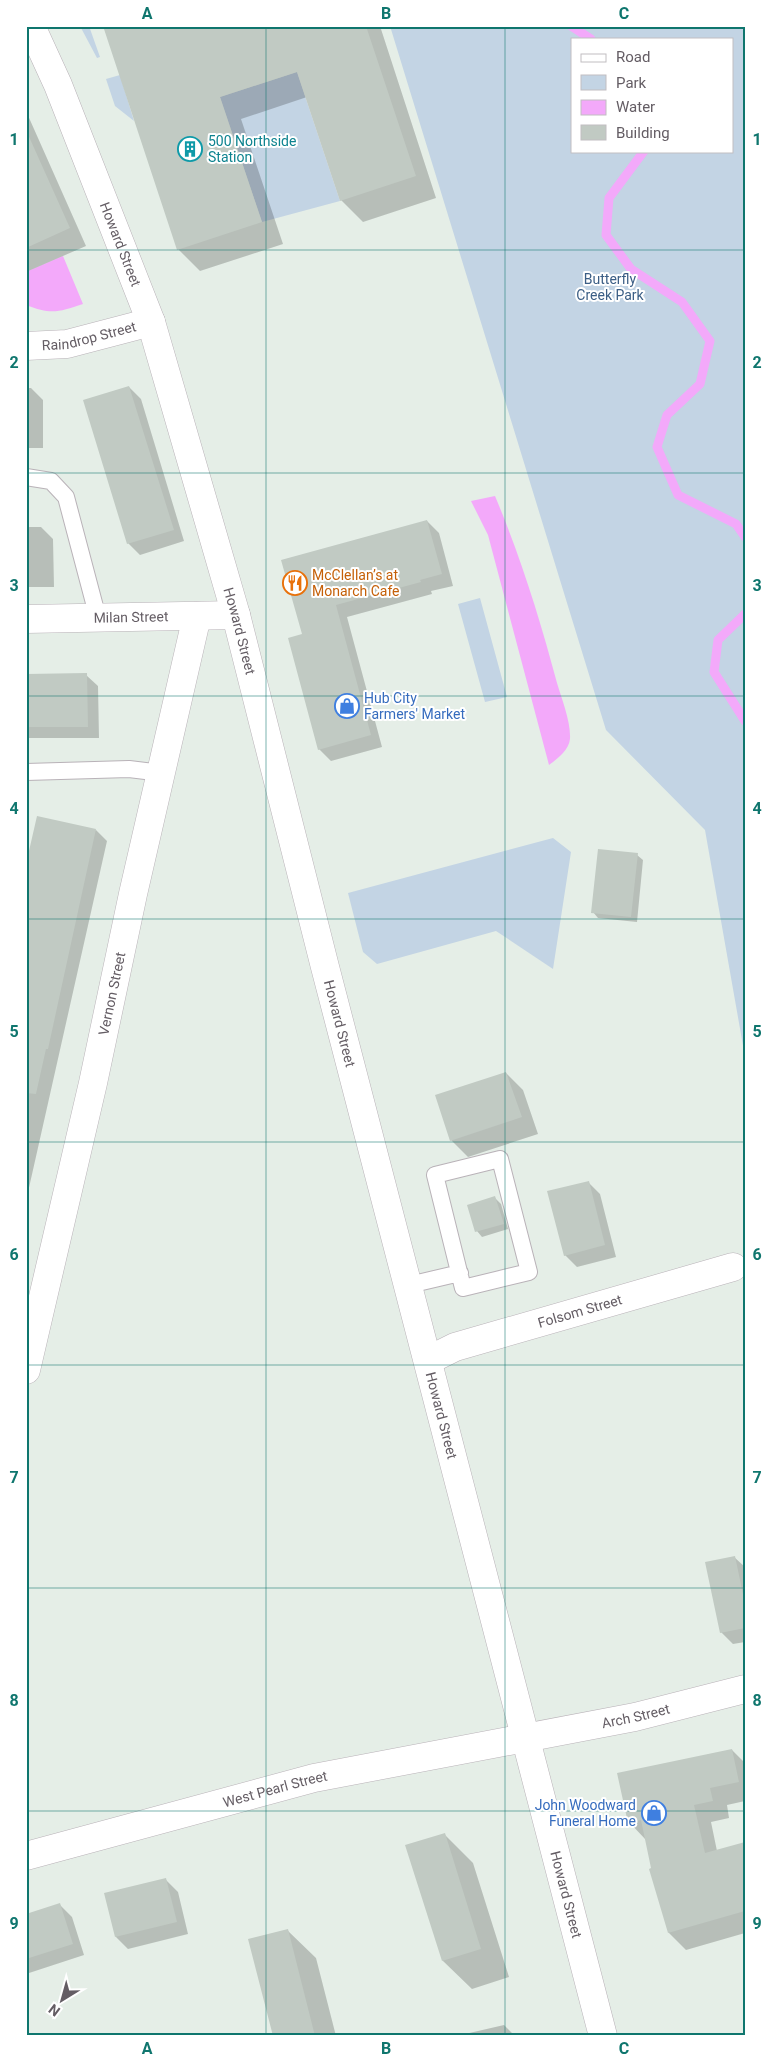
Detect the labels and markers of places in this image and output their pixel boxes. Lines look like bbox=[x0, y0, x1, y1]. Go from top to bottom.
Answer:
place label: 500 Northside Station bbox=[208, 133, 296, 165]
building icon: 500 Northside Station bbox=[177, 136, 203, 162]
place label: McClellan’s at Monarch Cafe bbox=[312, 567, 400, 599]
restaurant icon: McClellan’s at Monarch Cafe bbox=[282, 570, 308, 596]
place label: Hub City Farmers' Market bbox=[364, 690, 465, 722]
shop icon: Hub City Farmers' Market bbox=[334, 693, 360, 719]
place label: John Woodward Funeral Home bbox=[535, 1797, 636, 1829]
shop icon: John Woodward Funeral Home bbox=[641, 1800, 667, 1826]

